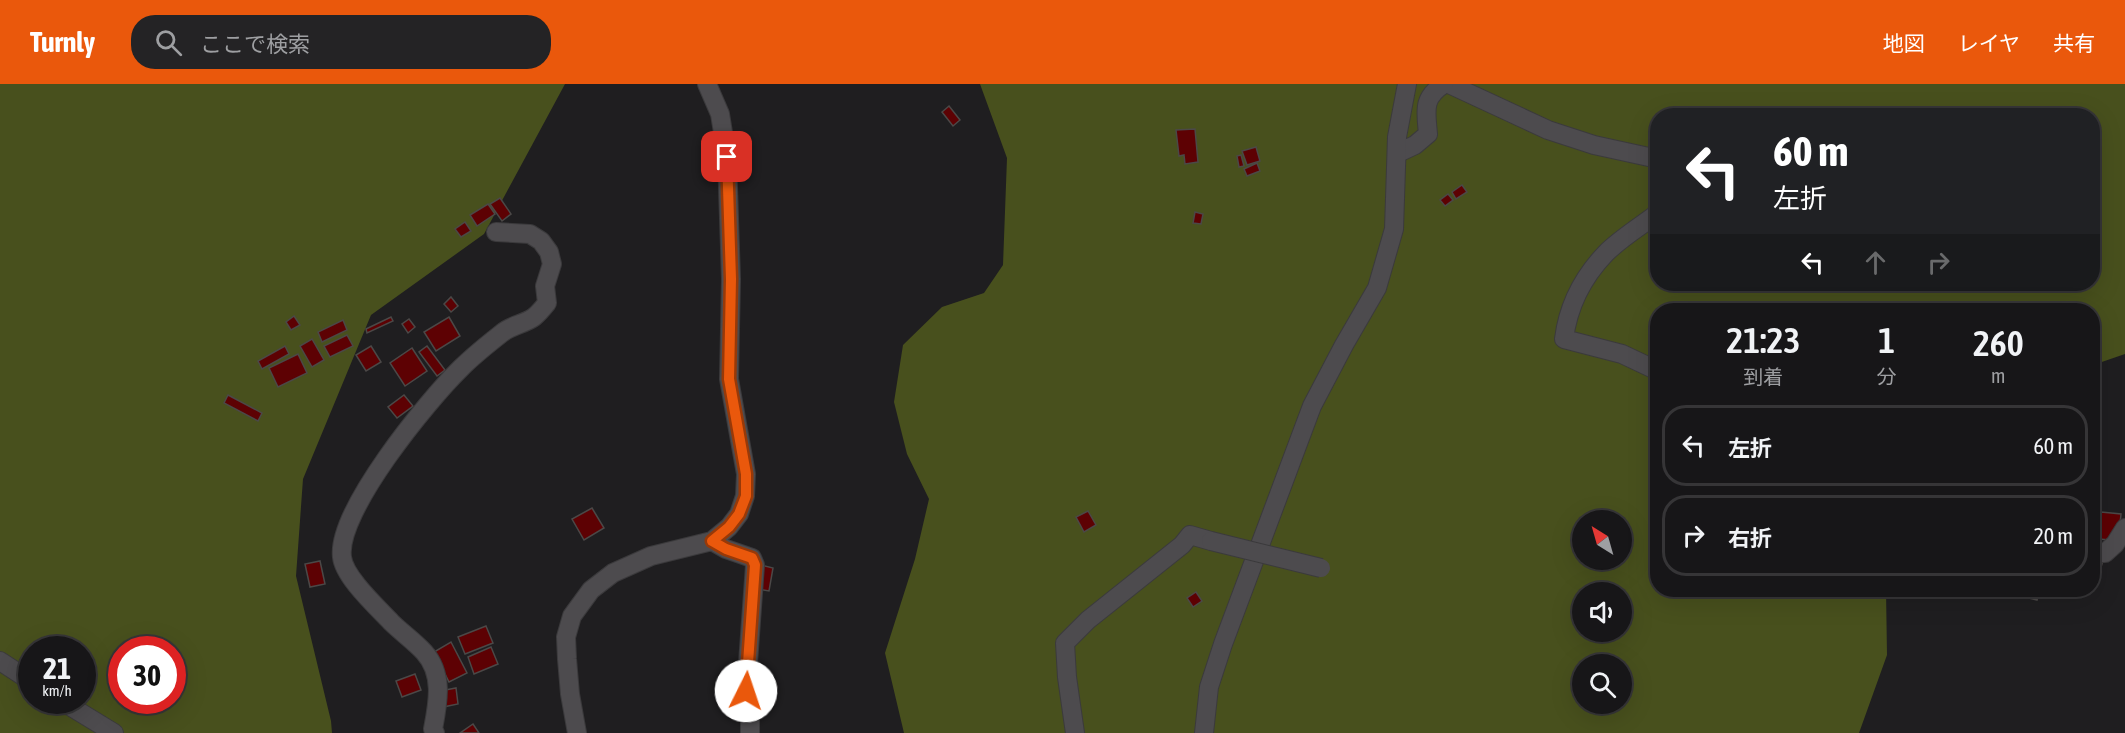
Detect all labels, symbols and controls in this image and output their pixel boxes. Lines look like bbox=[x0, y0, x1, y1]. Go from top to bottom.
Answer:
search box bbox=[131, 15, 551, 69]
text: Turnly bbox=[30, 26, 95, 58]
icon: search bbox=[152, 26, 185, 59]
text: ここで検索 bbox=[200, 31, 310, 57]
text: 地図 bbox=[1883, 31, 1925, 55]
text: レイヤ bbox=[1958, 31, 2020, 55]
text: 共有 bbox=[2053, 31, 2095, 55]
text: 60 m bbox=[1773, 127, 1848, 175]
pin bbox=[701, 131, 752, 182]
icon: left bbox=[1674, 132, 1752, 210]
icon: arrive bbox=[710, 140, 743, 173]
text: 左折 bbox=[1773, 183, 1827, 214]
icon: left bbox=[1796, 246, 1829, 279]
icon: ahead bbox=[1859, 246, 1892, 279]
icon: right bbox=[1922, 246, 1955, 279]
text: 21:23 bbox=[1726, 319, 1800, 361]
text: 1 bbox=[1878, 319, 1895, 361]
text: 260 bbox=[1973, 322, 2024, 364]
text: m bbox=[1991, 364, 2006, 387]
text: 到着 bbox=[1743, 365, 1783, 388]
text: 分 bbox=[1877, 365, 1897, 388]
icon: left bbox=[1677, 429, 1710, 462]
text: 60 m bbox=[2033, 433, 2073, 459]
text: 左折 bbox=[1728, 435, 1772, 461]
north arrow bbox=[1572, 510, 1632, 570]
map controls bbox=[1572, 510, 1632, 714]
icon: right bbox=[1677, 519, 1710, 552]
text: 20 m bbox=[2033, 523, 2073, 549]
text: 右折 bbox=[1728, 525, 1772, 551]
button: sound bbox=[1572, 582, 1632, 642]
speed limit sign: 30 bbox=[108, 636, 186, 714]
text: 21 bbox=[43, 651, 71, 685]
button: search bbox=[1572, 654, 1632, 714]
position arrow bbox=[714, 659, 778, 723]
text: km/h bbox=[42, 682, 72, 699]

